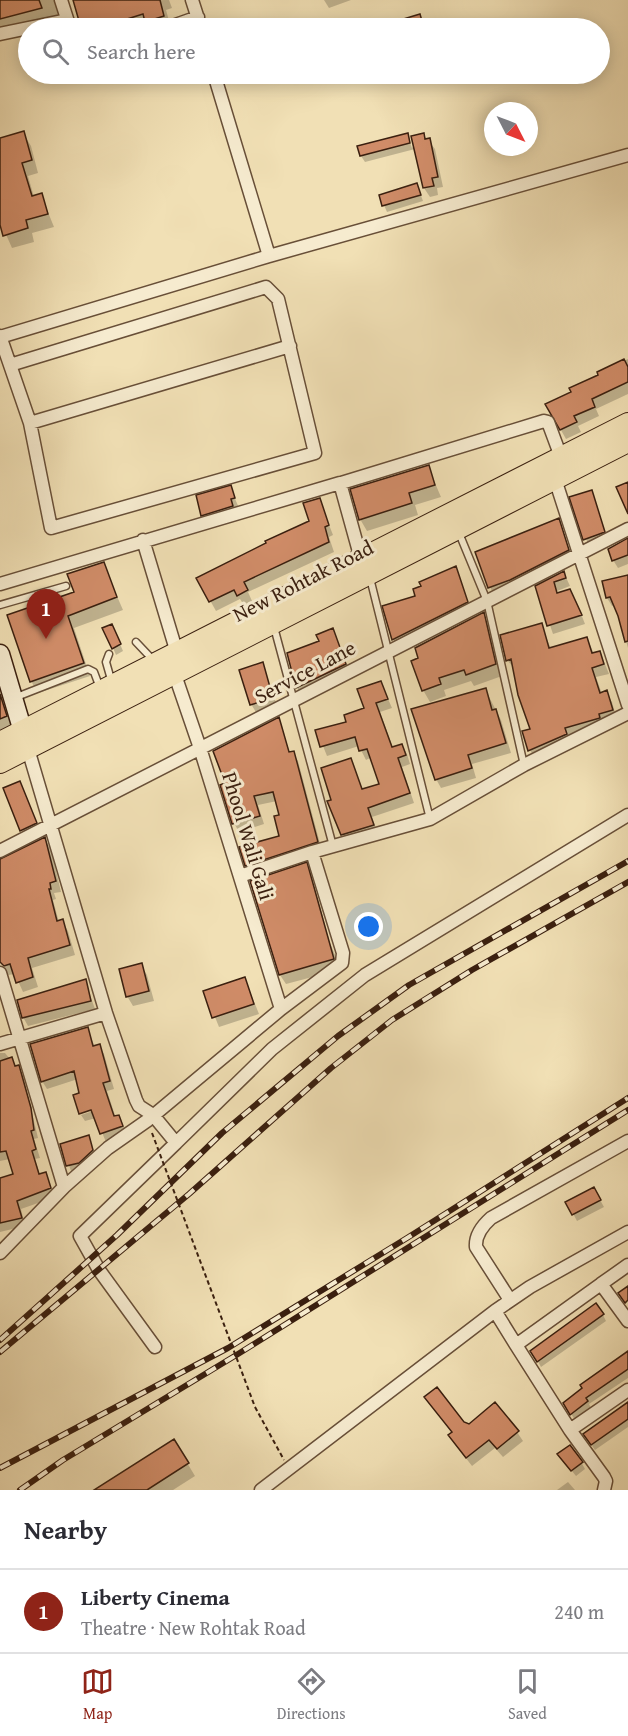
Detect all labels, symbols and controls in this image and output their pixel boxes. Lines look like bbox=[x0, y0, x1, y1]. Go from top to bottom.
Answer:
search box bbox=[18, 18, 610, 84]
icon: search bbox=[39, 35, 72, 68]
text: Search here bbox=[87, 35, 196, 67]
north arrow bbox=[484, 102, 538, 156]
street label: New Rohtak Road bbox=[227, 531, 379, 629]
pin: 1 bbox=[26, 590, 66, 639]
street label: Service Lane bbox=[249, 632, 361, 711]
street label: Phool Wali Gali bbox=[214, 768, 283, 904]
your location bbox=[354, 912, 383, 941]
text: Nearby bbox=[24, 1510, 107, 1549]
text: Liberty Cinema bbox=[81, 1581, 230, 1613]
text: 1 bbox=[38, 1597, 49, 1626]
text: 240 m bbox=[554, 1597, 604, 1626]
text: Theatre · New Rohtak Road bbox=[81, 1613, 306, 1642]
tab: Map bbox=[81, 1665, 114, 1725]
tab: Directions bbox=[277, 1665, 346, 1725]
tab: Saved bbox=[508, 1665, 547, 1725]

